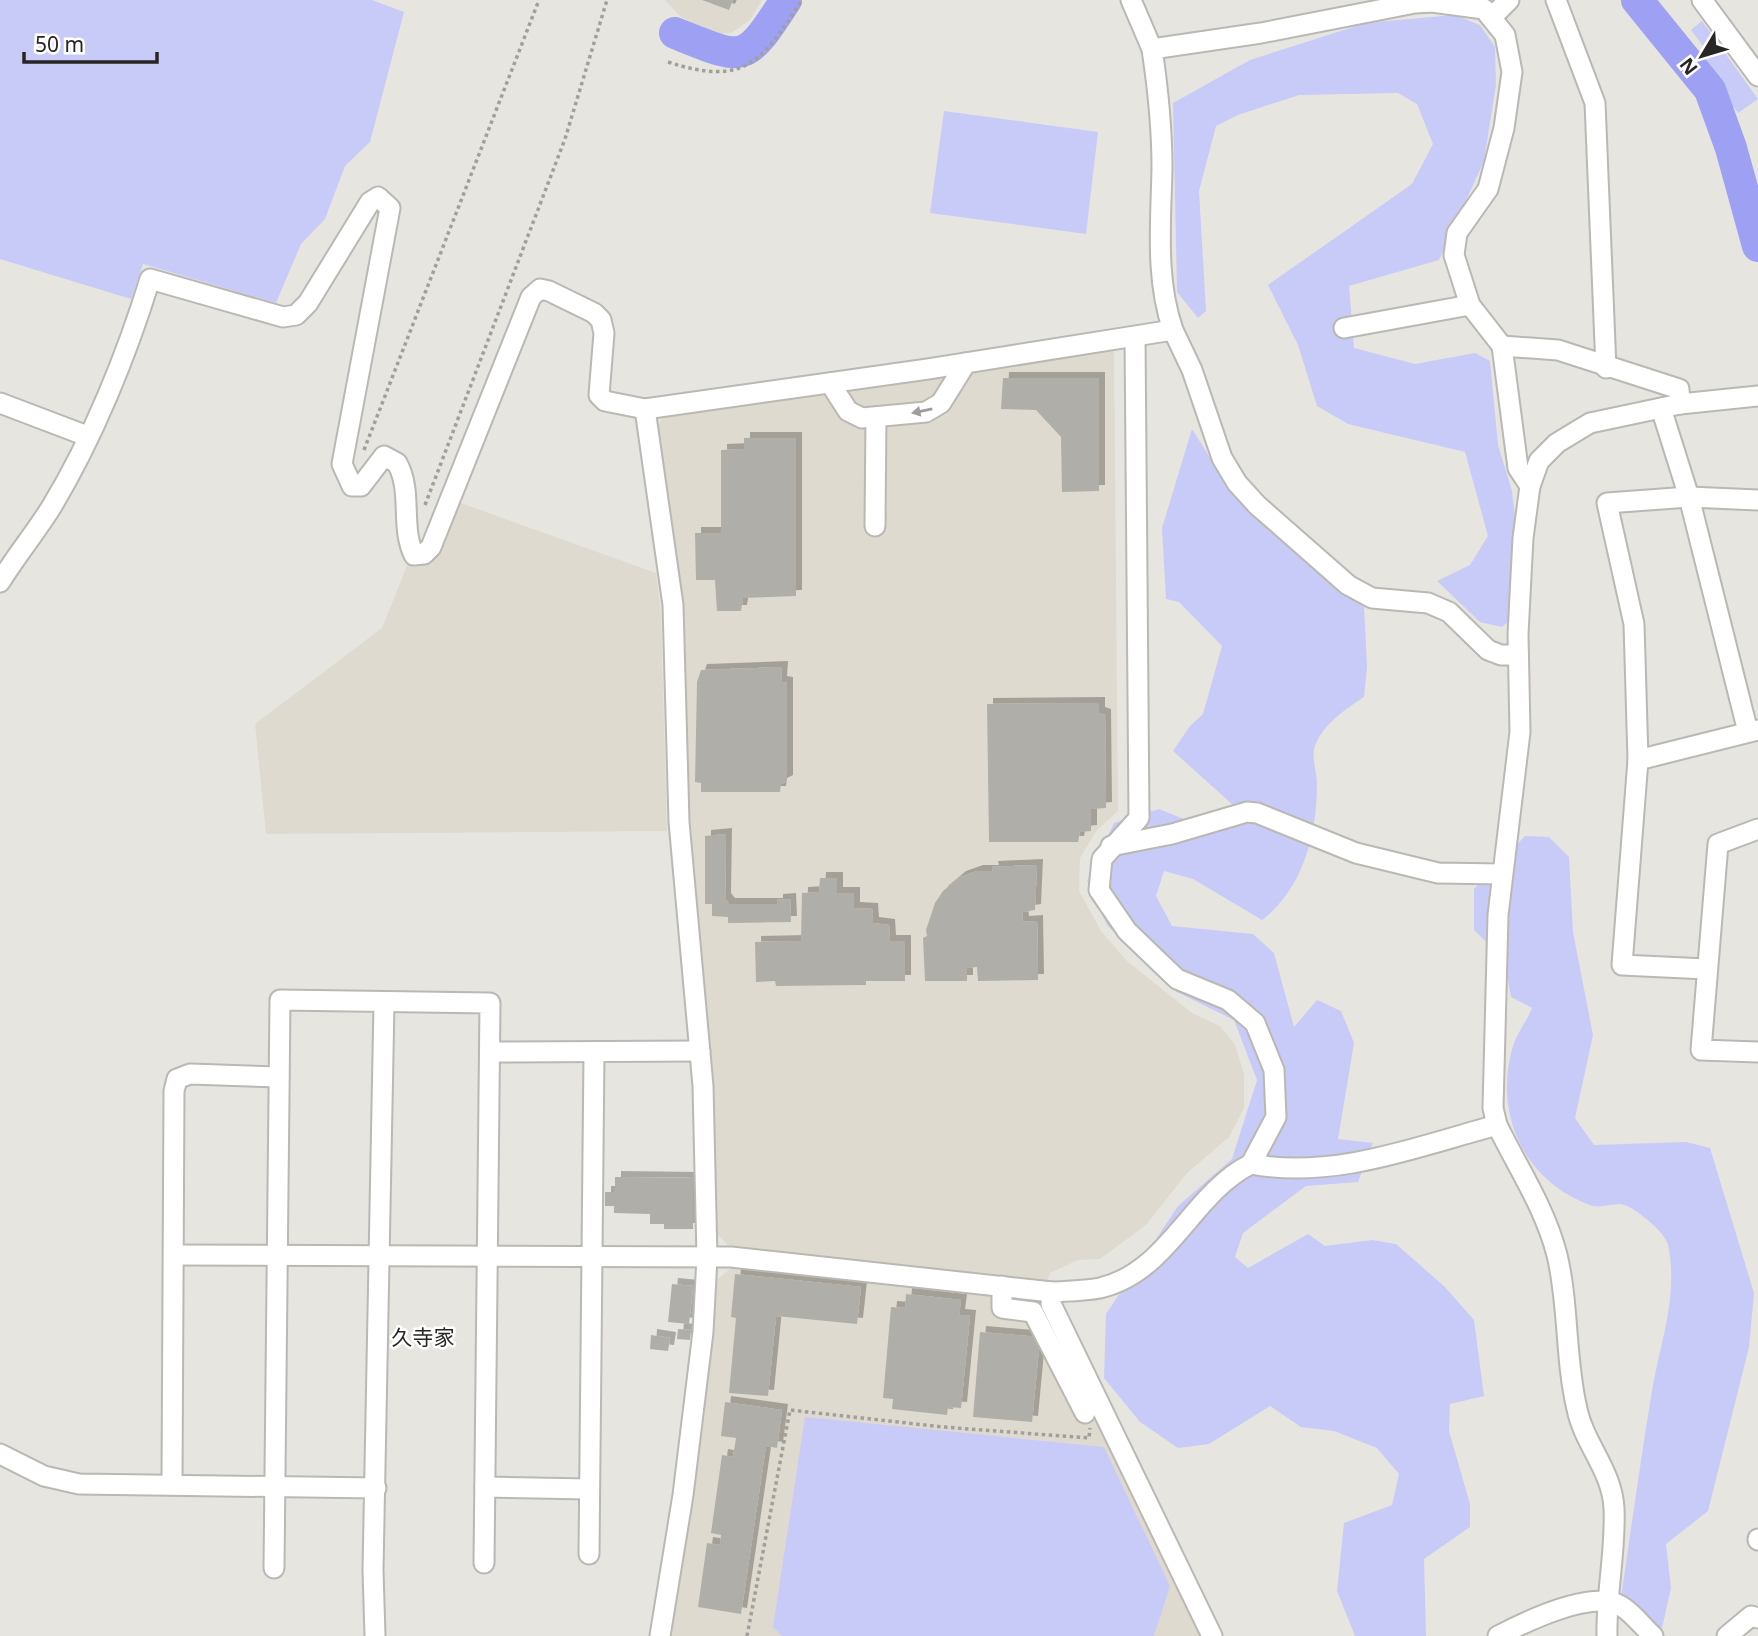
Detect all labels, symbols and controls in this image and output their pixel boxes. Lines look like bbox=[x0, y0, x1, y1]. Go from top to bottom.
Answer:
scale bar bbox=[24, 21, 158, 65]
north arrow bbox=[1667, 21, 1737, 91]
text: 50 m bbox=[35, 30, 84, 58]
text: N bbox=[1674, 52, 1704, 81]
one-way arrow bbox=[911, 406, 933, 417]
district label: 久寺家 bbox=[392, 1323, 455, 1351]

